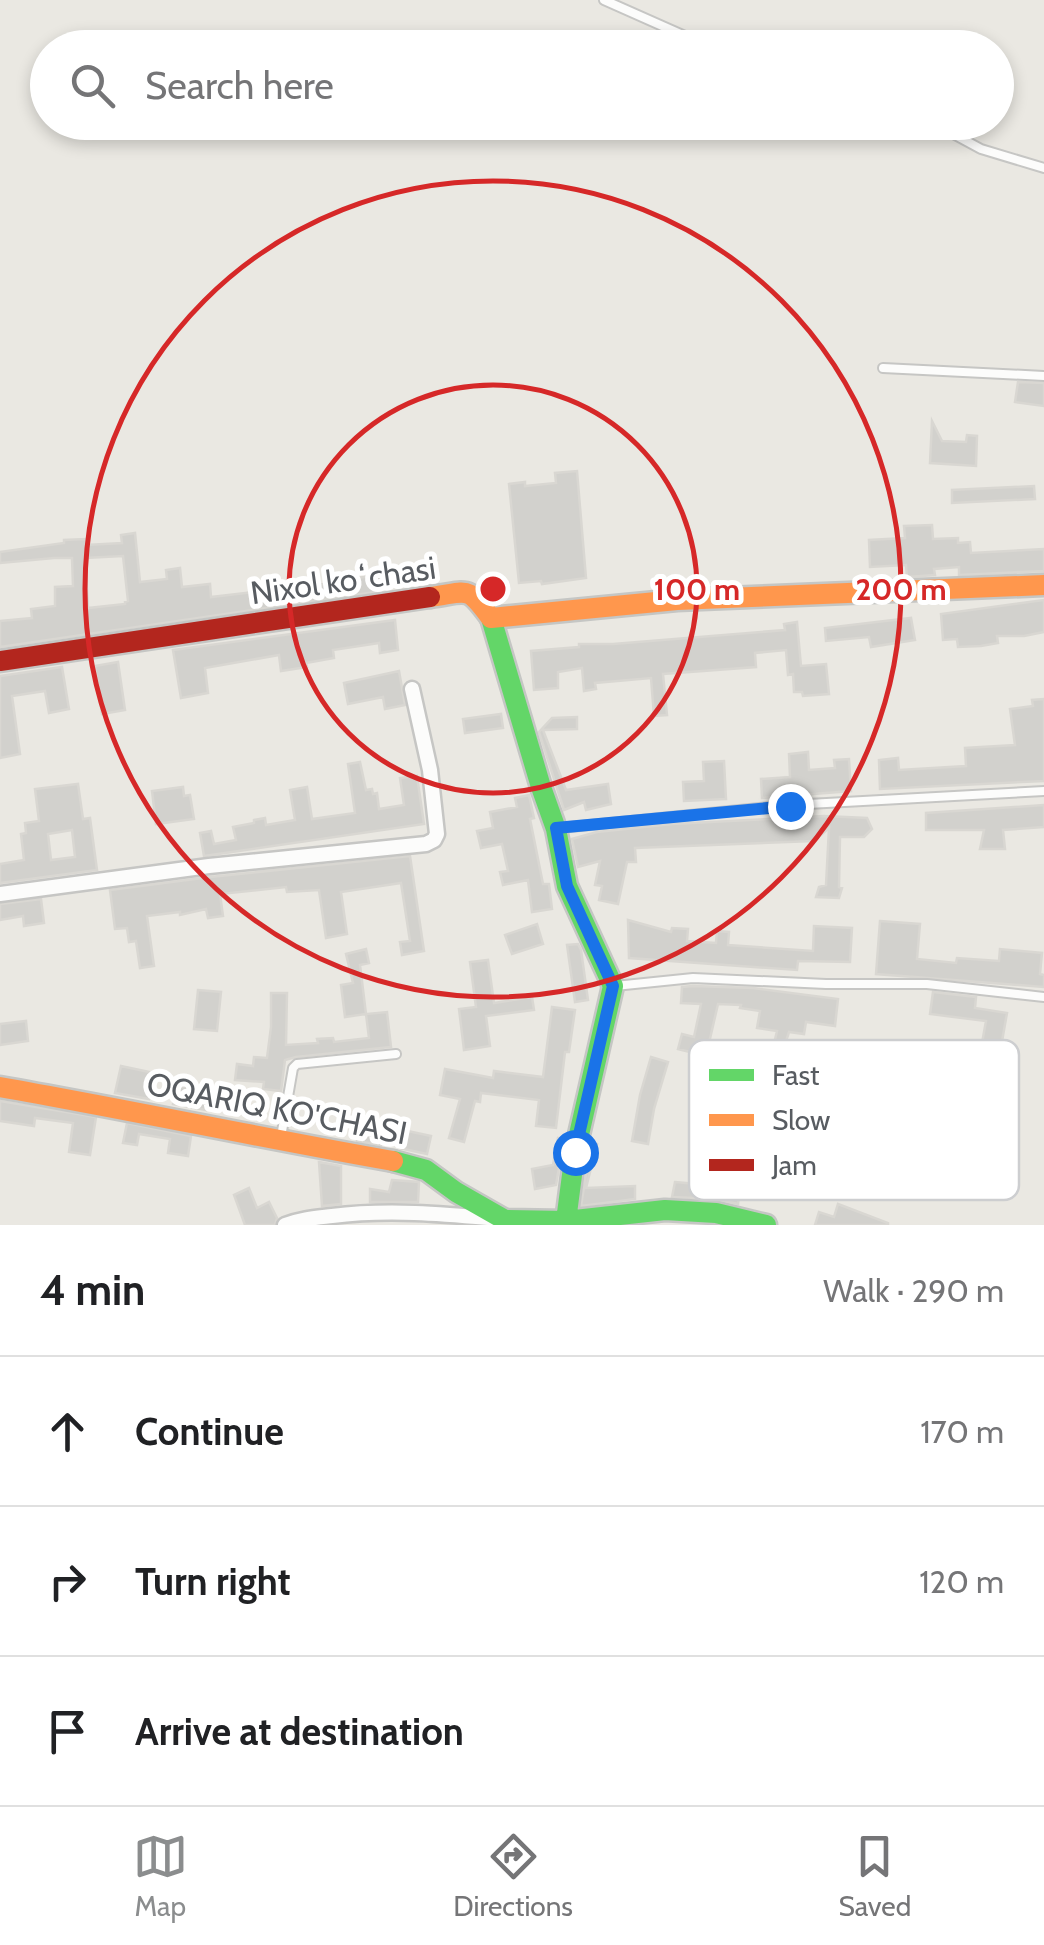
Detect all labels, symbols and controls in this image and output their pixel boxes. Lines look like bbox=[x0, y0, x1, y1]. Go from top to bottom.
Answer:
search box bbox=[30, 30, 1014, 140]
icon: search bbox=[65, 58, 120, 113]
text: Search here bbox=[145, 62, 334, 109]
street label: Nixol koʻchasi bbox=[248, 548, 438, 612]
centre of rings bbox=[475, 571, 511, 607]
text: 100 m bbox=[654, 571, 740, 608]
text: 200 m bbox=[855, 571, 947, 608]
route end bbox=[768, 784, 814, 830]
legend bbox=[689, 1040, 1019, 1200]
text: Fast bbox=[772, 1058, 820, 1092]
street label: OQARIQ KO'CHASI bbox=[144, 1064, 410, 1152]
text: Slow bbox=[772, 1103, 830, 1137]
route start bbox=[553, 1130, 599, 1176]
text: Jam bbox=[771, 1148, 817, 1182]
text: 4 min bbox=[40, 1264, 145, 1316]
text: Walk · 290 m bbox=[823, 1271, 1004, 1310]
icon: ahead bbox=[40, 1404, 95, 1459]
text: Continue bbox=[135, 1408, 284, 1455]
text: 170 m bbox=[920, 1412, 1004, 1451]
icon: right bbox=[40, 1554, 95, 1609]
text: Turn right bbox=[135, 1558, 291, 1605]
text: 120 m bbox=[919, 1562, 1004, 1601]
icon: arrive bbox=[40, 1704, 95, 1759]
text: Arrive at destination bbox=[135, 1708, 464, 1755]
tab: Map bbox=[133, 1829, 188, 1923]
tab: Directions bbox=[453, 1829, 573, 1923]
tab: Saved bbox=[839, 1829, 911, 1923]

